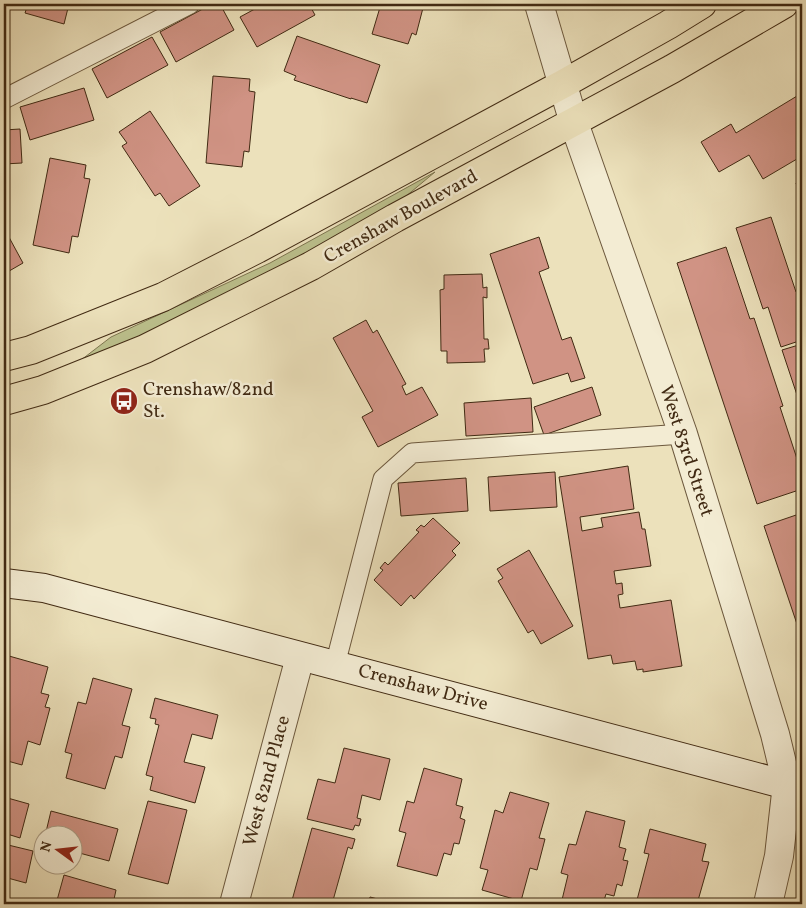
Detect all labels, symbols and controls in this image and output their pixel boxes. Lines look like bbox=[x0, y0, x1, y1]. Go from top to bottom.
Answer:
street label: Crenshaw Boulevard bbox=[319, 164, 483, 270]
place label: Crenshaw/82nd St. bbox=[143, 377, 274, 425]
street label: West 83rd Street bbox=[652, 382, 720, 520]
bus stop icon: Crenshaw/82nd St. bbox=[109, 386, 139, 416]
street label: Crenshaw Drive bbox=[355, 658, 491, 718]
street label: West 82nd Place bbox=[237, 713, 297, 849]
north arrow bbox=[32, 826, 82, 876]
text: N bbox=[36, 840, 57, 854]

